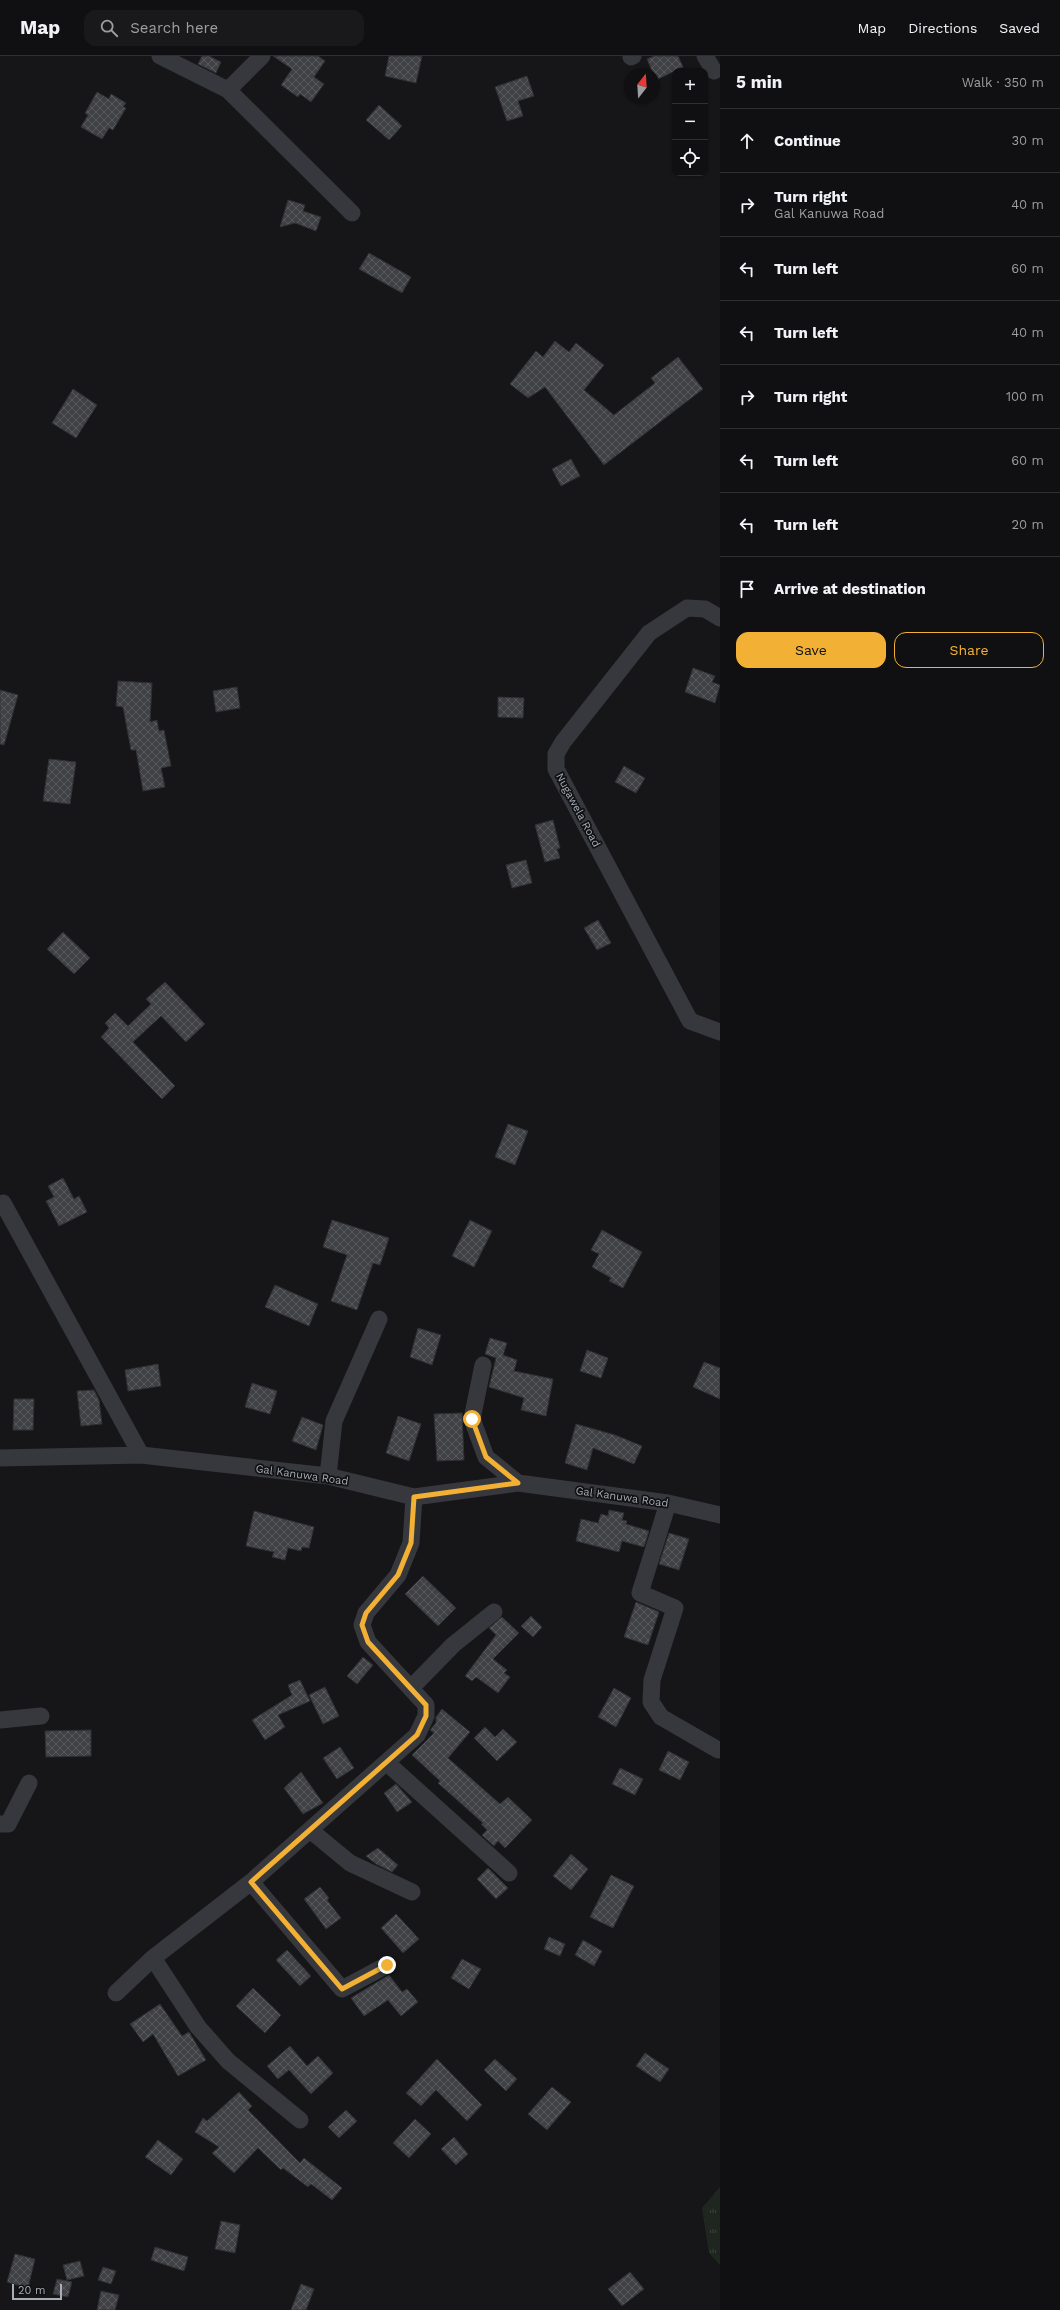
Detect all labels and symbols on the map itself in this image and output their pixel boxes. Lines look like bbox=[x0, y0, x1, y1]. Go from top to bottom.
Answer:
north arrow bbox=[624, 68, 660, 104]
street label: Nugawela Road bbox=[553, 771, 603, 849]
route start bbox=[463, 1410, 481, 1428]
street label: Gal Kanuwa Road bbox=[255, 1462, 349, 1488]
street label: Gal Kanuwa Road bbox=[575, 1484, 669, 1510]
route end bbox=[378, 1956, 396, 1974]
scale bar bbox=[12, 2282, 62, 2301]

